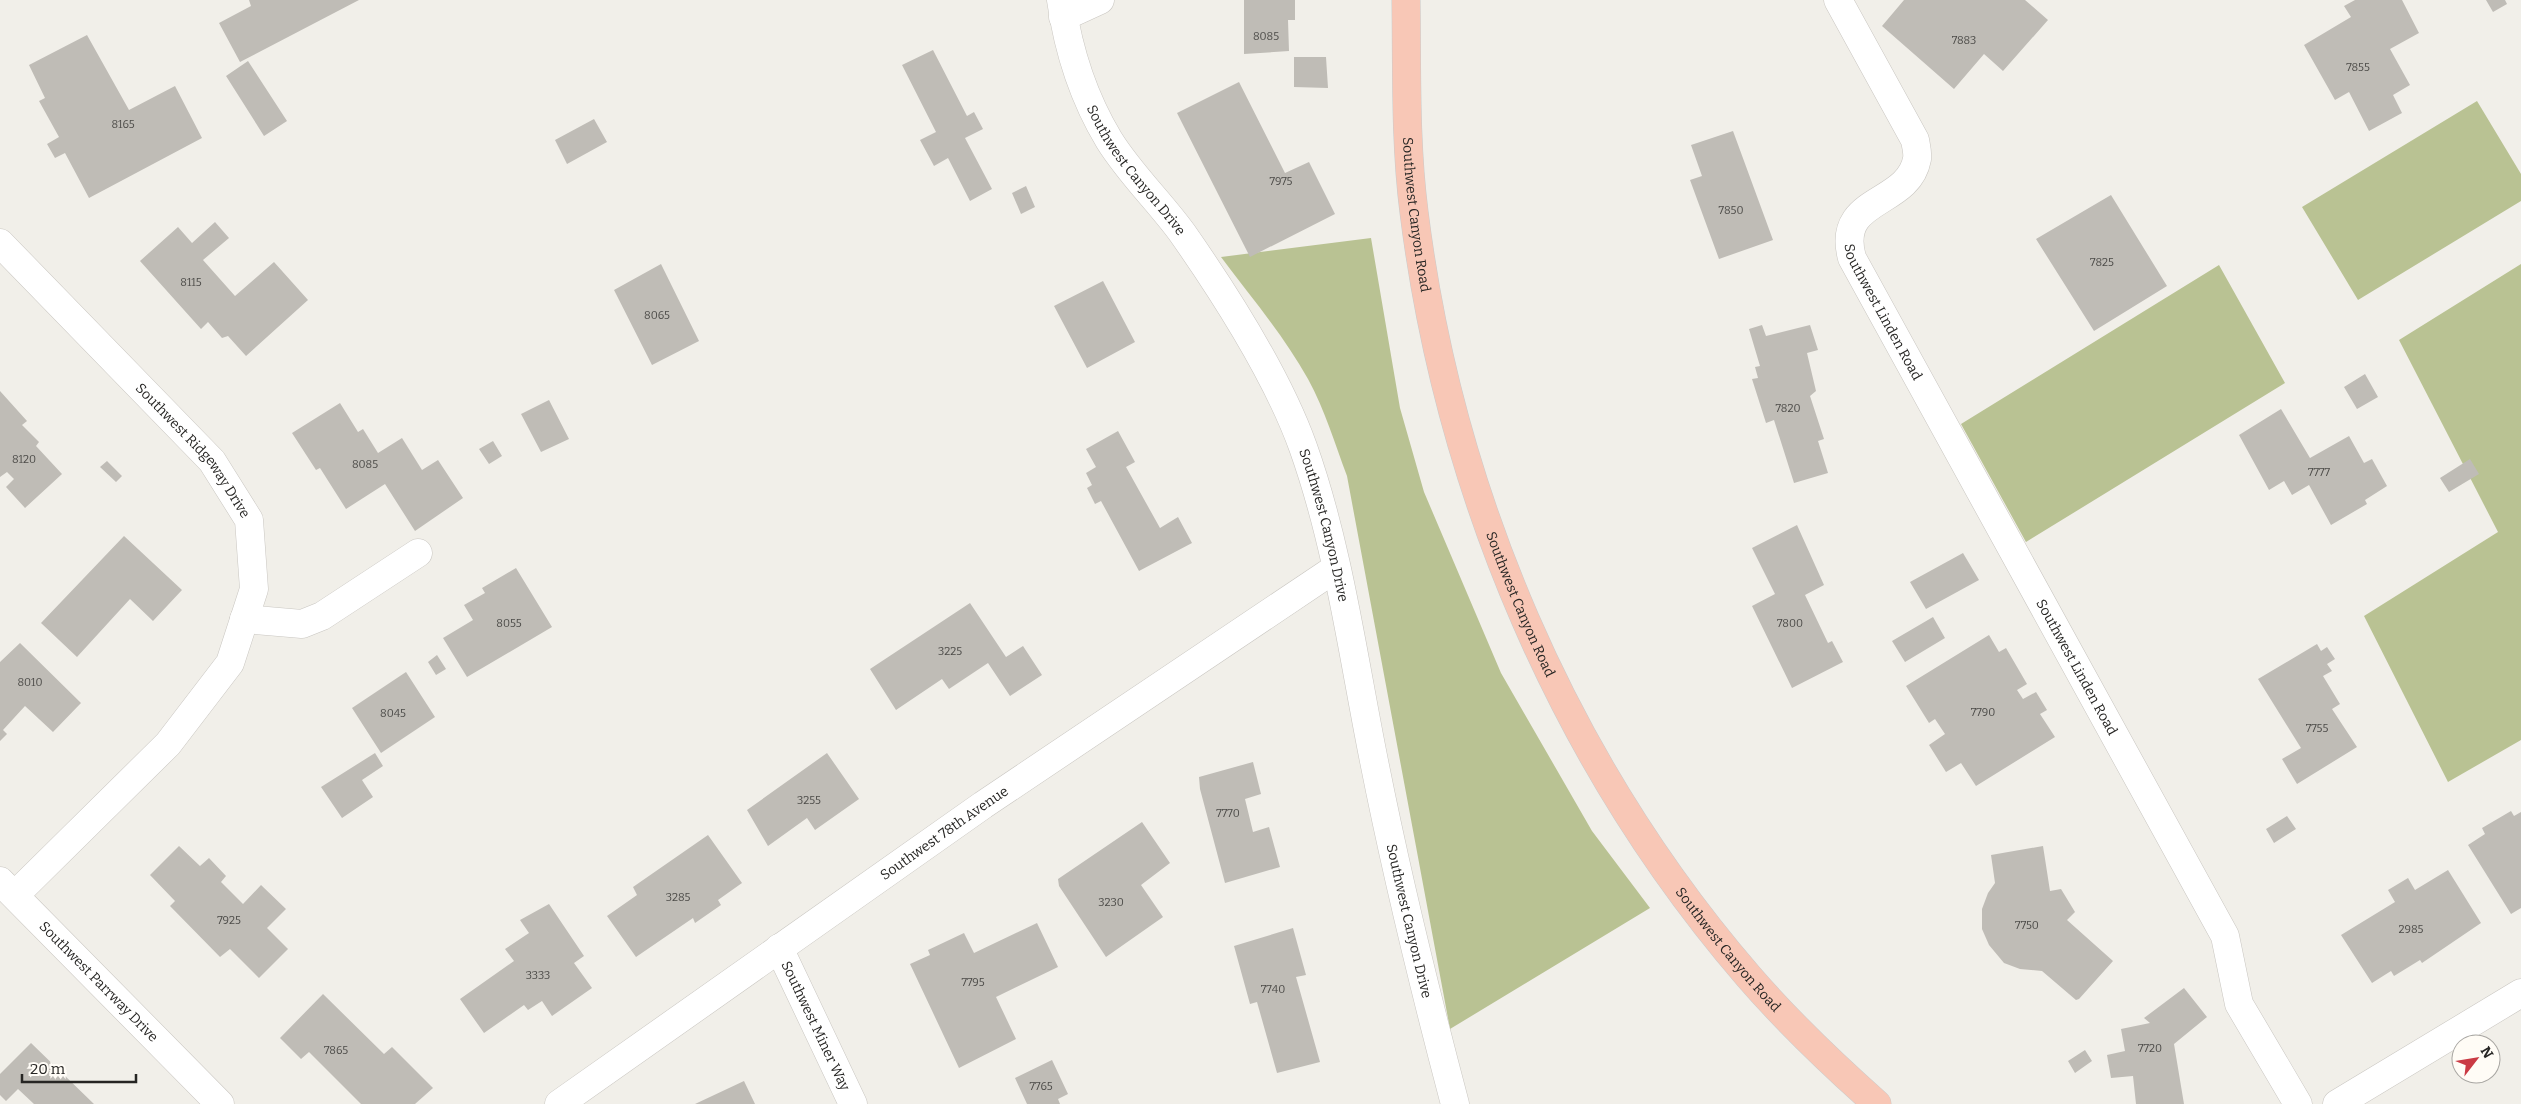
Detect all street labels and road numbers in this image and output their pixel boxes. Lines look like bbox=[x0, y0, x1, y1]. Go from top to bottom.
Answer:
street label: Southwest Canyon Drive bbox=[1083, 102, 1189, 238]
street label: Southwest Canyon Road bbox=[1399, 137, 1435, 293]
street label: Southwest Linden Road bbox=[1841, 243, 1926, 383]
street label: Southwest Ridgeway Drive bbox=[132, 379, 254, 521]
street label: Southwest Canyon Drive bbox=[1296, 446, 1352, 603]
street label: Southwest Canyon Road bbox=[1483, 529, 1559, 679]
street label: Southwest Linden Road bbox=[2033, 596, 2121, 738]
street label: Southwest 78th Avenue bbox=[877, 782, 1011, 883]
street label: Southwest Canyon Drive bbox=[1383, 842, 1436, 1000]
street label: Southwest Canyon Road bbox=[1672, 884, 1785, 1015]
street label: Southwest Parrway Drive bbox=[36, 918, 162, 1045]
street label: Southwest Miner Way bbox=[778, 958, 854, 1094]

